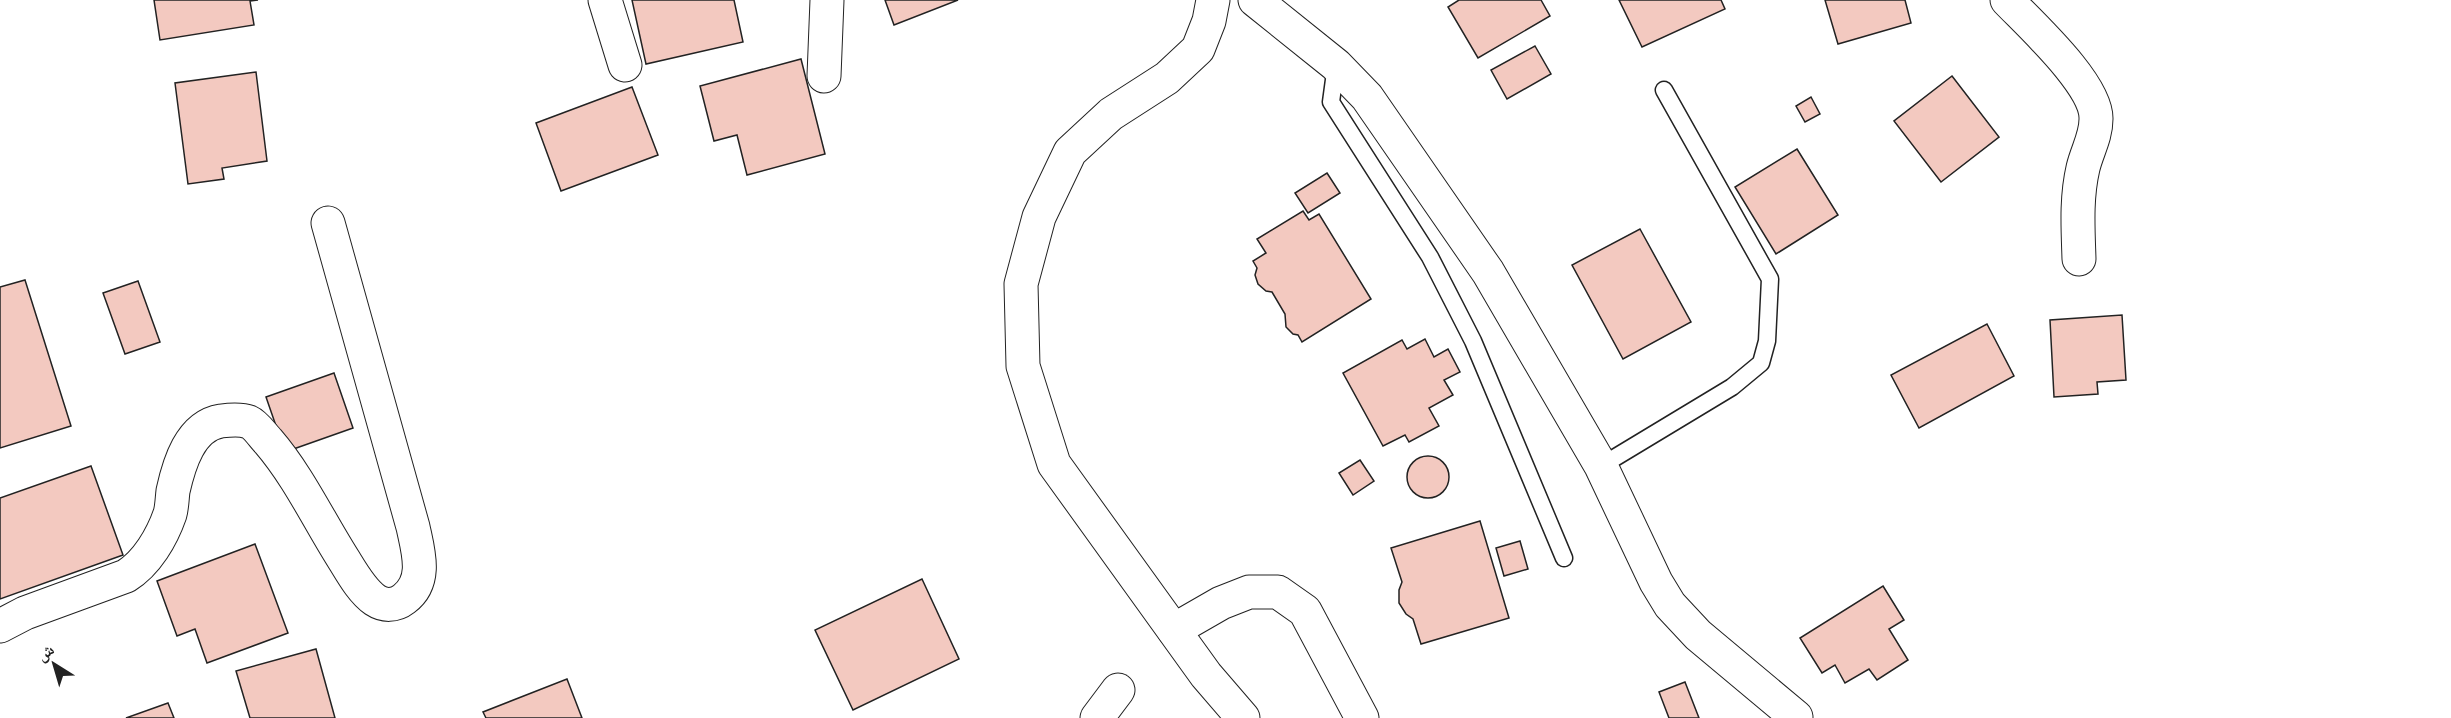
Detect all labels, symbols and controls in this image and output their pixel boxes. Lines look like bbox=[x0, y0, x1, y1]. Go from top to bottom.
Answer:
north arrow bbox=[24, 634, 84, 694]
text: ش bbox=[32, 638, 58, 666]

